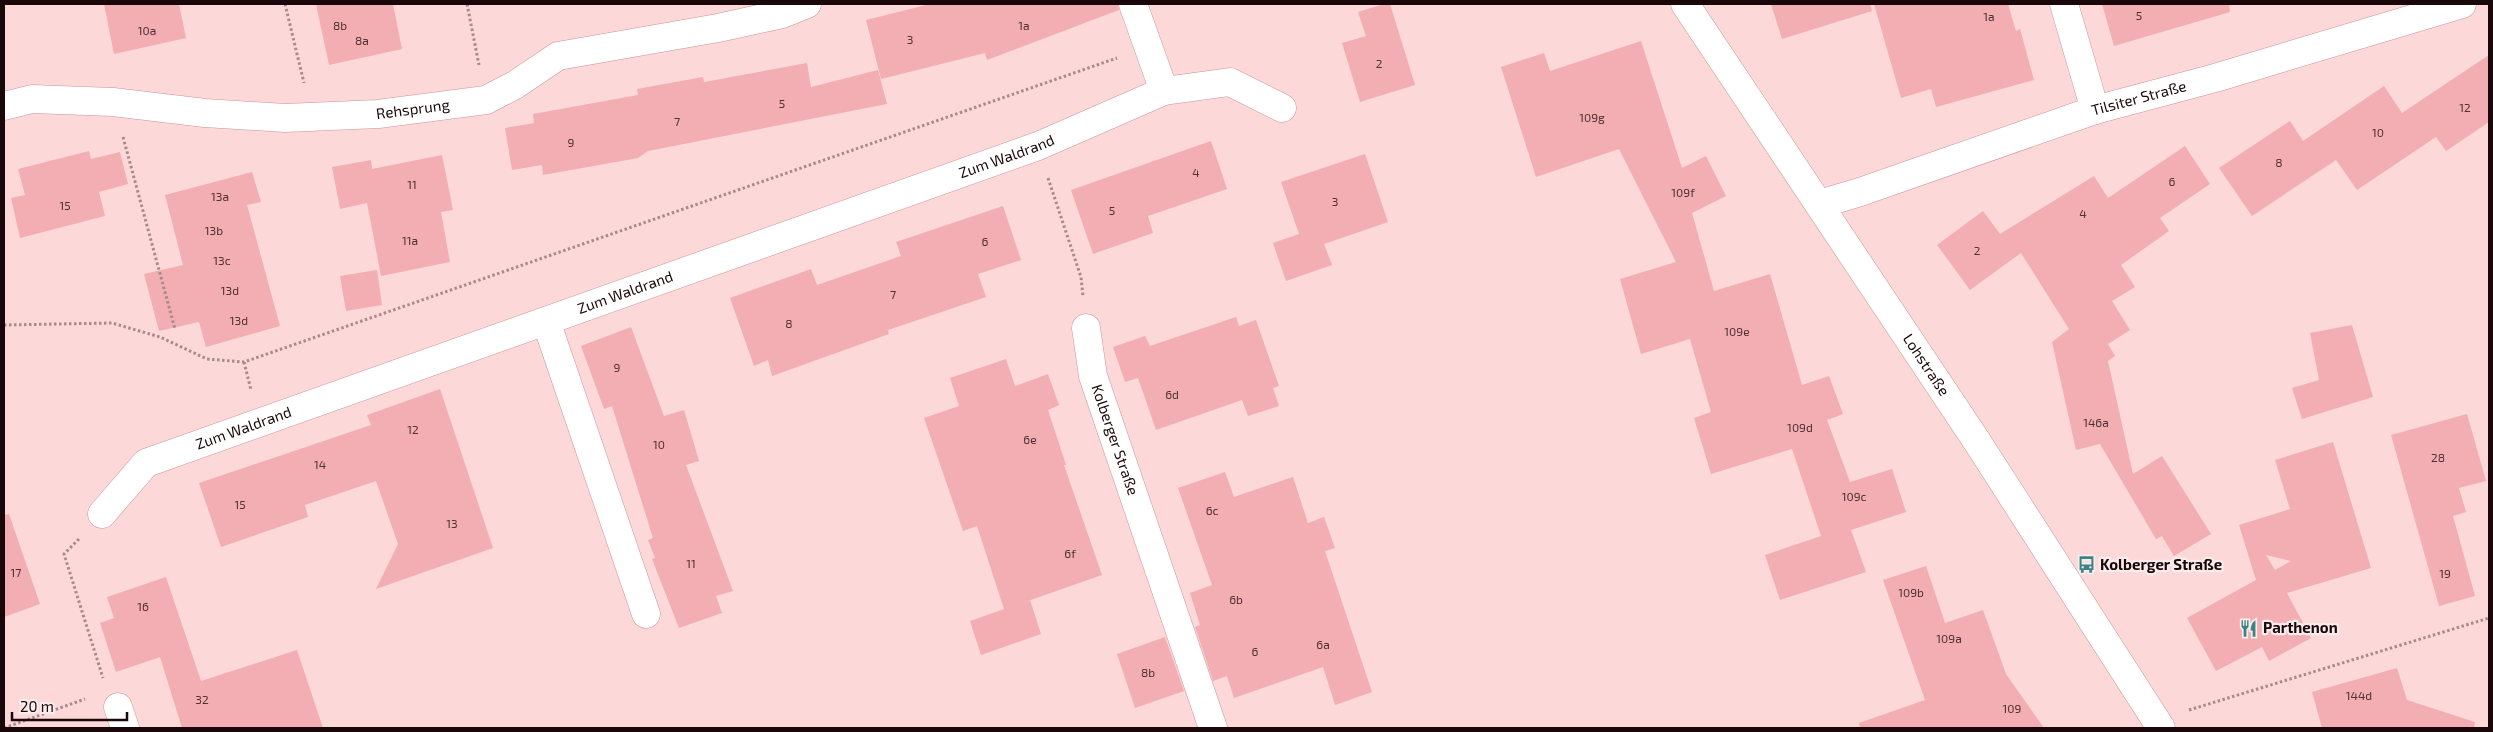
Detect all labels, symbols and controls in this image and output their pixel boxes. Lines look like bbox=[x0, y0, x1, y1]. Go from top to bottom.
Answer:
house number: 5 bbox=[2136, 8, 2142, 22]
house number: 1a bbox=[1983, 9, 1995, 23]
house number: 8b bbox=[333, 18, 347, 32]
house number: 1a bbox=[1018, 18, 1030, 32]
house number: 10a bbox=[138, 23, 156, 37]
house number: 3 bbox=[907, 32, 913, 46]
house number: 8a bbox=[355, 33, 369, 47]
house number: 2 bbox=[1376, 56, 1383, 70]
street label: Tilsiter Straße bbox=[2089, 76, 2188, 119]
street label: Rehsprung bbox=[375, 95, 451, 122]
house number: 5 bbox=[779, 96, 785, 110]
house number: 12 bbox=[2459, 100, 2471, 114]
house number: 109g bbox=[1579, 110, 1605, 124]
house number: 7 bbox=[674, 114, 680, 128]
house number: 10 bbox=[2372, 125, 2384, 139]
street label: Zum Waldrand bbox=[956, 130, 1057, 181]
house number: 9 bbox=[568, 135, 575, 149]
house number: 8 bbox=[2275, 155, 2283, 169]
house number: 4 bbox=[1192, 165, 1200, 179]
house number: 6 bbox=[2169, 174, 2176, 188]
house number: 11 bbox=[407, 177, 417, 191]
house number: 109f bbox=[1671, 185, 1695, 199]
house number: 13a bbox=[211, 189, 229, 203]
house number: 3 bbox=[1332, 194, 1338, 208]
house number: 15 bbox=[59, 198, 71, 212]
house number: 5 bbox=[1109, 203, 1115, 217]
house number: 4 bbox=[2079, 206, 2087, 220]
house number: 13b bbox=[205, 223, 223, 237]
house number: 11a bbox=[402, 233, 418, 247]
house number: 6 bbox=[982, 234, 989, 248]
house number: 2 bbox=[1974, 243, 1981, 257]
house number: 13c bbox=[213, 253, 231, 267]
street label: Zum Waldrand bbox=[575, 266, 675, 317]
house number: 13d bbox=[221, 283, 239, 297]
house number: 7 bbox=[890, 287, 896, 301]
house number: 13d bbox=[230, 313, 248, 327]
house number: 8 bbox=[785, 316, 793, 330]
house number: 109e bbox=[1724, 324, 1750, 338]
street label: Lohstraße bbox=[1900, 330, 1954, 399]
house number: 9 bbox=[614, 360, 621, 374]
street label: Kolberger Straße bbox=[1088, 382, 1143, 497]
house number: 6d bbox=[1165, 387, 1179, 401]
street label: Zum Waldrand bbox=[193, 402, 294, 453]
house number: 146a bbox=[2083, 415, 2109, 429]
house number: 109d bbox=[1787, 420, 1813, 434]
house number: 12 bbox=[407, 422, 419, 436]
house number: 6e bbox=[1023, 432, 1037, 446]
house number: 10 bbox=[653, 437, 665, 451]
house number: 28 bbox=[2431, 450, 2445, 464]
house number: 14 bbox=[314, 457, 326, 471]
house number: 109c bbox=[1842, 489, 1867, 503]
house number: 15 bbox=[234, 497, 246, 511]
house number: 6c bbox=[1206, 503, 1218, 517]
house number: 13 bbox=[446, 516, 458, 530]
house number: 6f bbox=[1064, 546, 1076, 560]
bus stop icon: Kolberger Straße bbox=[2076, 555, 2096, 575]
place label: Kolberger Straße bbox=[2100, 555, 2222, 573]
house number: 11 bbox=[686, 556, 696, 570]
house number: 17 bbox=[11, 565, 21, 579]
house number: 19 bbox=[2439, 566, 2451, 580]
house number: 109b bbox=[1898, 585, 1924, 599]
house number: 6b bbox=[1229, 592, 1243, 606]
house number: 16 bbox=[137, 599, 149, 613]
restaurant icon: Parthenon bbox=[2239, 618, 2259, 638]
place label: Parthenon bbox=[2263, 618, 2338, 636]
house number: 109a bbox=[1936, 631, 1962, 645]
house number: 6a bbox=[1316, 637, 1330, 651]
house number: 6 bbox=[1252, 644, 1259, 658]
house number: 8b bbox=[1141, 665, 1155, 679]
house number: 144d bbox=[2346, 688, 2372, 702]
scale bar bbox=[12, 690, 128, 722]
house number: 32 bbox=[195, 692, 209, 706]
text: 20 m bbox=[20, 697, 54, 715]
house number: 109 bbox=[2003, 701, 2022, 715]

